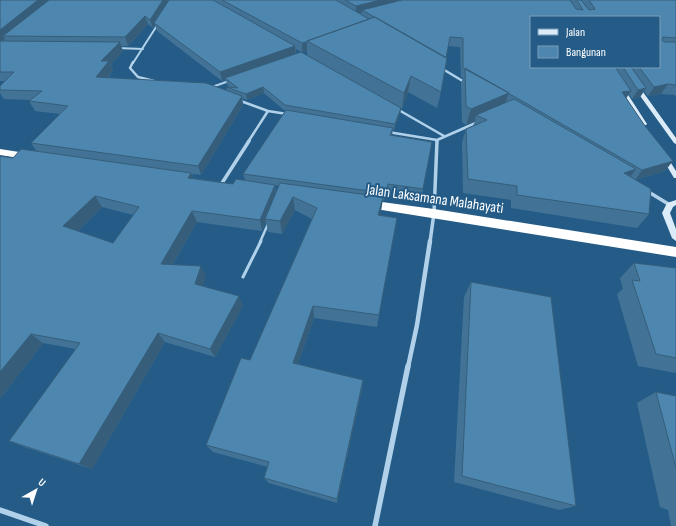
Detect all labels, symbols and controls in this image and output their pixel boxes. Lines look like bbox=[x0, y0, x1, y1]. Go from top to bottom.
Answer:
legend bbox=[530, 16, 660, 68]
text: Jalan bbox=[565, 25, 585, 40]
text: Bangunan bbox=[566, 45, 606, 60]
street label: Jalan Laksamana Malahayati bbox=[364, 180, 505, 218]
north arrow bbox=[16, 470, 56, 510]
text: U bbox=[36, 476, 49, 490]

